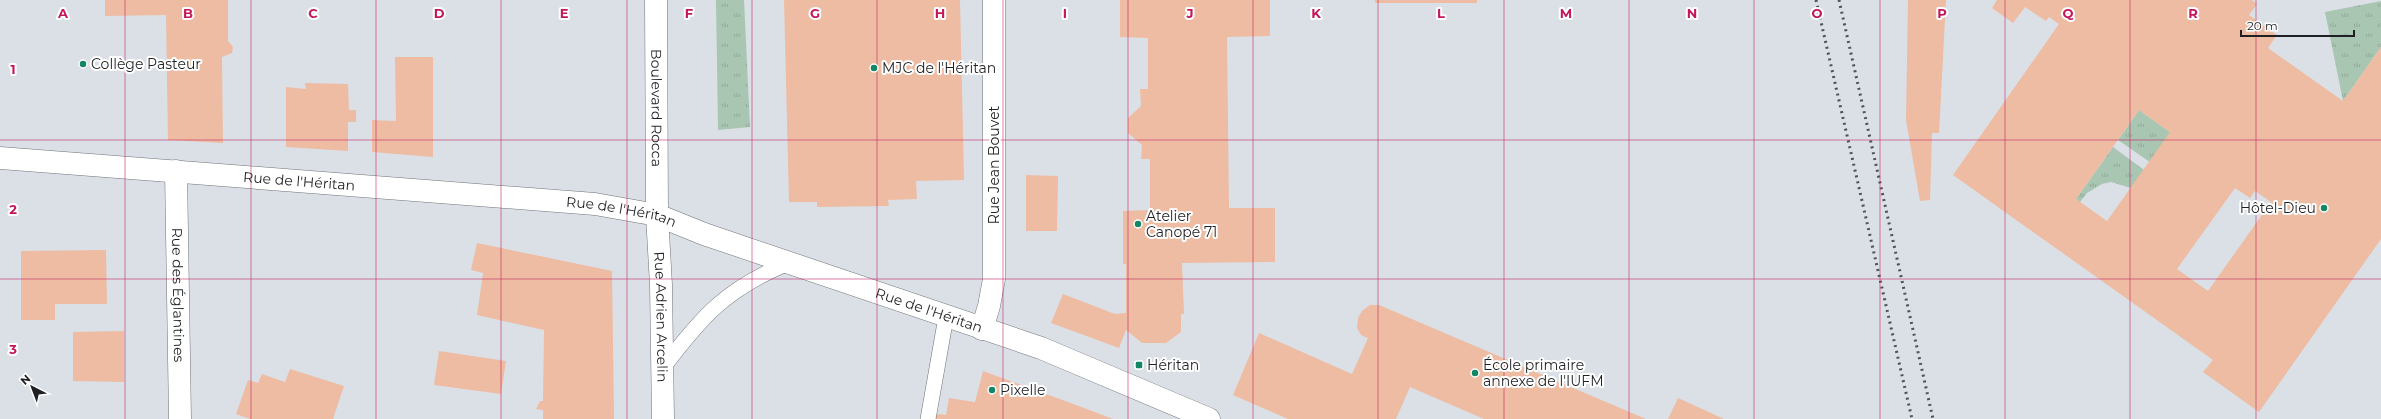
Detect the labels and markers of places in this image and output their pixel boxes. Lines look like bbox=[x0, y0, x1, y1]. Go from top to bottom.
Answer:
place label: Collège Pasteur bbox=[91, 55, 201, 73]
marker: Collège Pasteur bbox=[78, 59, 88, 69]
place label: MJC de l'Héritan bbox=[882, 59, 996, 77]
marker: MJC de l'Héritan bbox=[869, 63, 879, 73]
place label: Hôtel-Dieu bbox=[2240, 199, 2316, 217]
marker: Hôtel-Dieu bbox=[2319, 203, 2329, 213]
place label: Atelier Canopé 71 bbox=[1146, 207, 1217, 241]
marker: Atelier Canopé 71 bbox=[1133, 219, 1143, 229]
place label: Héritan bbox=[1147, 356, 1199, 374]
place label: École primaire annexe de l'IUFM bbox=[1483, 356, 1604, 390]
marker: Héritan bbox=[1134, 360, 1144, 370]
marker: École primaire annexe de l'IUFM bbox=[1470, 368, 1480, 378]
place label: Pixelle bbox=[1000, 381, 1046, 399]
marker: Pixelle bbox=[987, 385, 997, 395]

